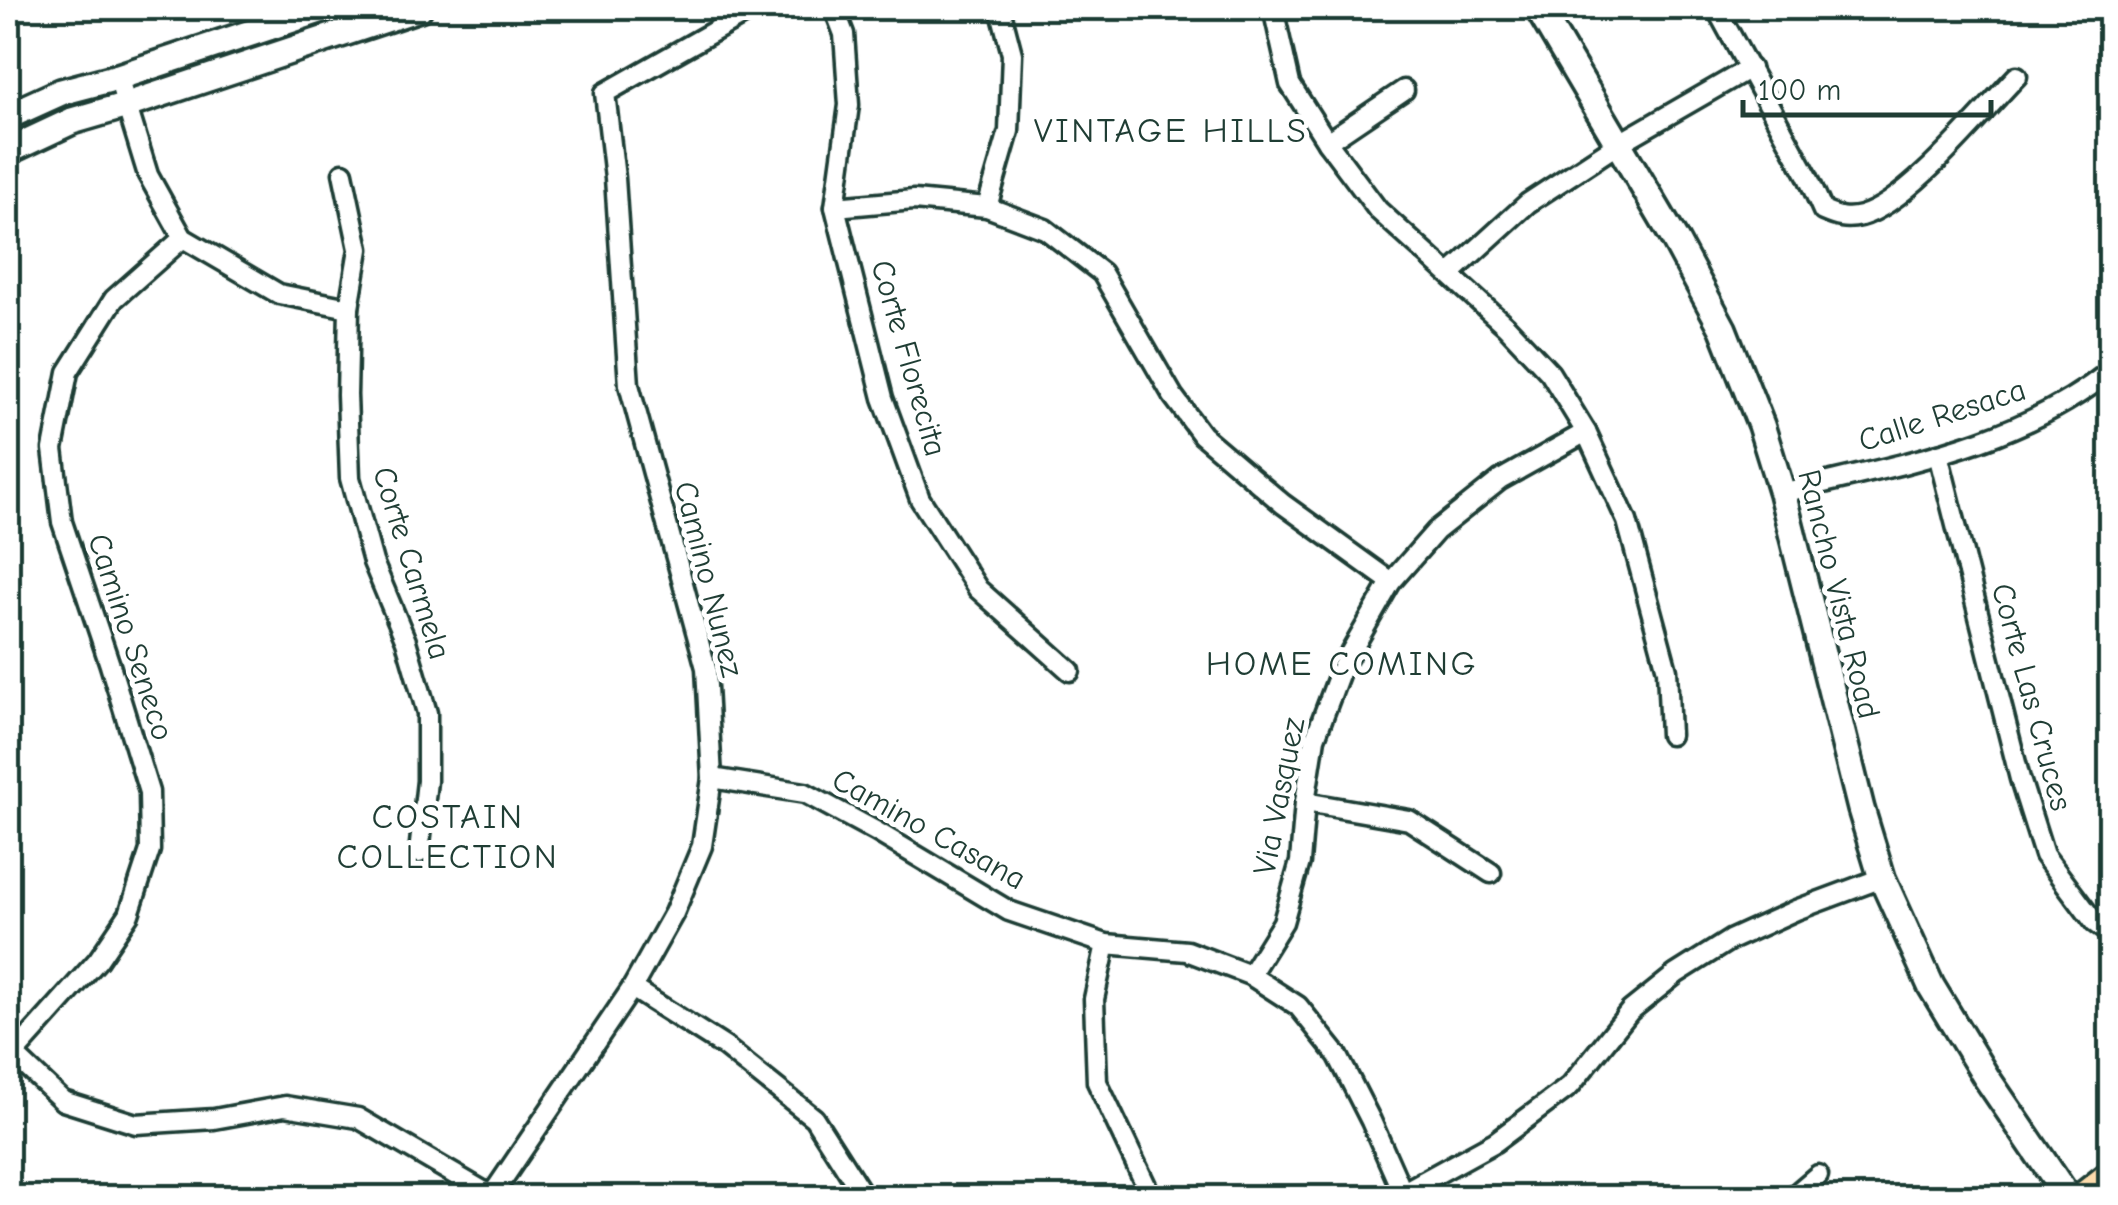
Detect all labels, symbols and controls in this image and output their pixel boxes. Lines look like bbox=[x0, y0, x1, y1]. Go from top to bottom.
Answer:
scale bar bbox=[1743, 55, 1990, 117]
text: 100 m bbox=[1758, 73, 1841, 108]
district label: VINTAGE HILLS bbox=[1034, 110, 1308, 151]
street label: Corte Florecita bbox=[863, 256, 955, 460]
street label: Calle Resaca bbox=[1854, 371, 2030, 459]
street label: Corte Carmela bbox=[365, 462, 459, 664]
street label: Rancho Vista Road bbox=[1790, 466, 1888, 722]
street label: Camino Nunez bbox=[667, 477, 751, 681]
street label: Camino Seneco bbox=[80, 529, 182, 745]
street label: Corte Las Cruces bbox=[1984, 579, 2080, 815]
district label: HOME COMING bbox=[1206, 643, 1478, 684]
street label: Via Vasquez bbox=[1246, 714, 1312, 878]
street label: Camino Casana bbox=[826, 761, 1032, 897]
district label: COSTAIN COLLECTION bbox=[337, 796, 559, 877]

